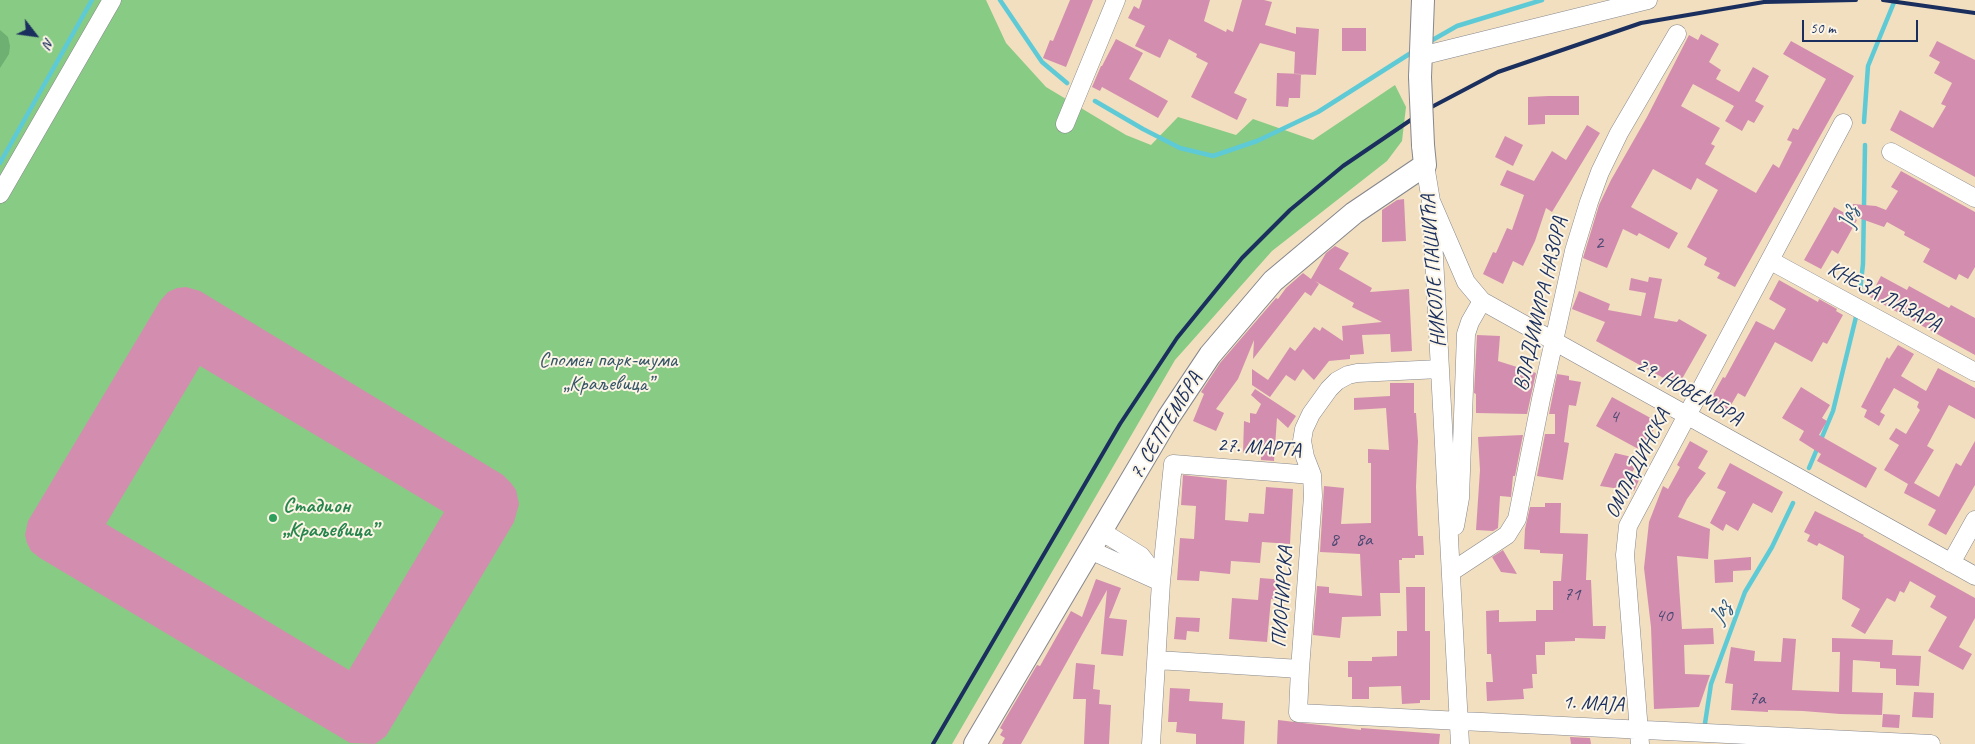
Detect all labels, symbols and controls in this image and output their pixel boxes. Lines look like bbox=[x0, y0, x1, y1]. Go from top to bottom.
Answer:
north arrow bbox=[10, 10, 60, 60]
scale bar bbox=[1805, 10, 1921, 42]
text: 50 m bbox=[1810, 19, 1836, 38]
text: N bbox=[39, 35, 58, 51]
street label: НИКОЛЕ ПАШИЋА bbox=[1416, 194, 1452, 348]
water label: Јаз bbox=[1835, 207, 1861, 229]
street label: ВЛАДИМИРА НАЗОРА bbox=[1509, 215, 1573, 393]
house number: 2 bbox=[1595, 232, 1603, 254]
street label: КНЕЗА ЛАЗАРА bbox=[1823, 257, 1945, 337]
park label: Спомен парк-шума „Краљевица” bbox=[539, 347, 677, 397]
street label: 29. НОВЕМБРА bbox=[1631, 352, 1747, 432]
street label: 7. СЕПТЕМБРА bbox=[1124, 368, 1208, 484]
street label: ОМЛАДИНСКА bbox=[1600, 405, 1676, 523]
house number: 4 bbox=[1610, 406, 1618, 428]
street label: 27. МАРТА bbox=[1216, 433, 1302, 463]
place label: Стадион „Краљевица” bbox=[283, 493, 377, 543]
marker: Стадион „Краљевица” bbox=[267, 512, 279, 524]
house number: 8 bbox=[1330, 529, 1338, 551]
house number: 8a bbox=[1356, 529, 1372, 551]
street label: ПИОНИРСКА bbox=[1267, 545, 1299, 649]
house number: 71 bbox=[1563, 584, 1581, 606]
water label: Јаз bbox=[1704, 598, 1736, 628]
house number: 40 bbox=[1655, 605, 1673, 627]
house number: 7a bbox=[1749, 688, 1765, 710]
street label: 1. МАЈА bbox=[1562, 690, 1624, 718]

